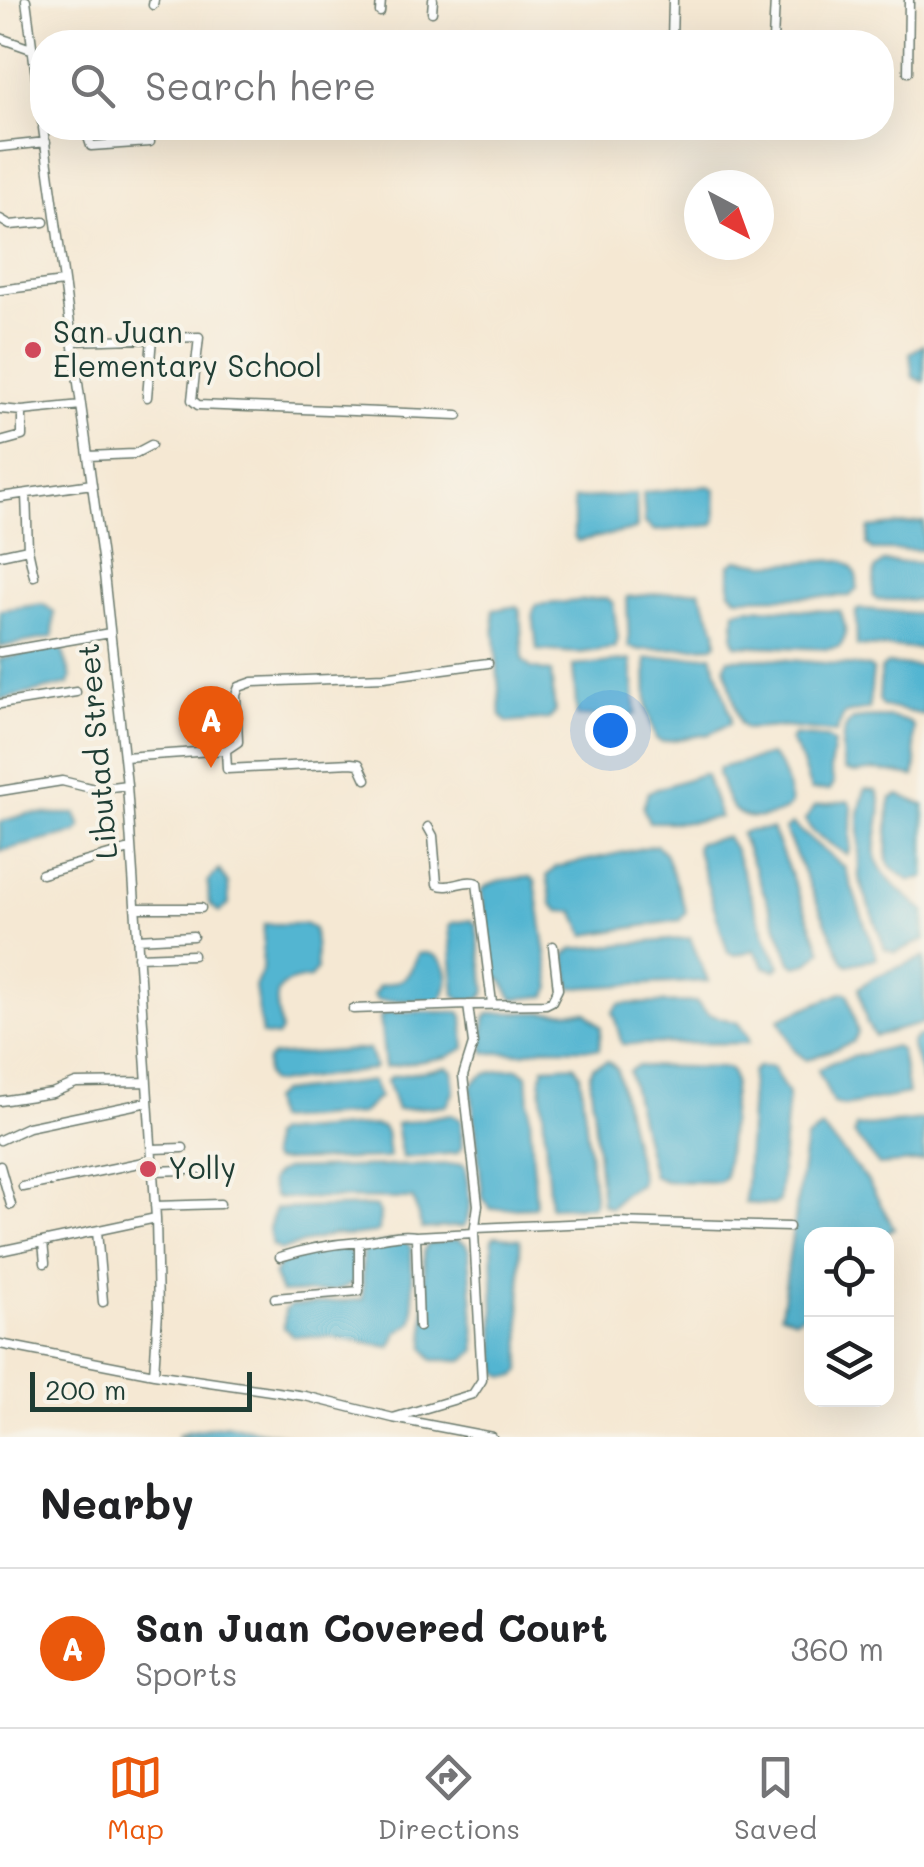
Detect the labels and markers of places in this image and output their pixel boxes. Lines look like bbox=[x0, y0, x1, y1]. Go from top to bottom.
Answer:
place label: San Juan Elementary School bbox=[53, 311, 322, 385]
marker: San Juan Elementary School bbox=[22, 339, 44, 361]
pin: A bbox=[178, 686, 244, 768]
place label: Yolly bbox=[168, 1147, 236, 1187]
marker: Yolly bbox=[137, 1158, 159, 1180]

